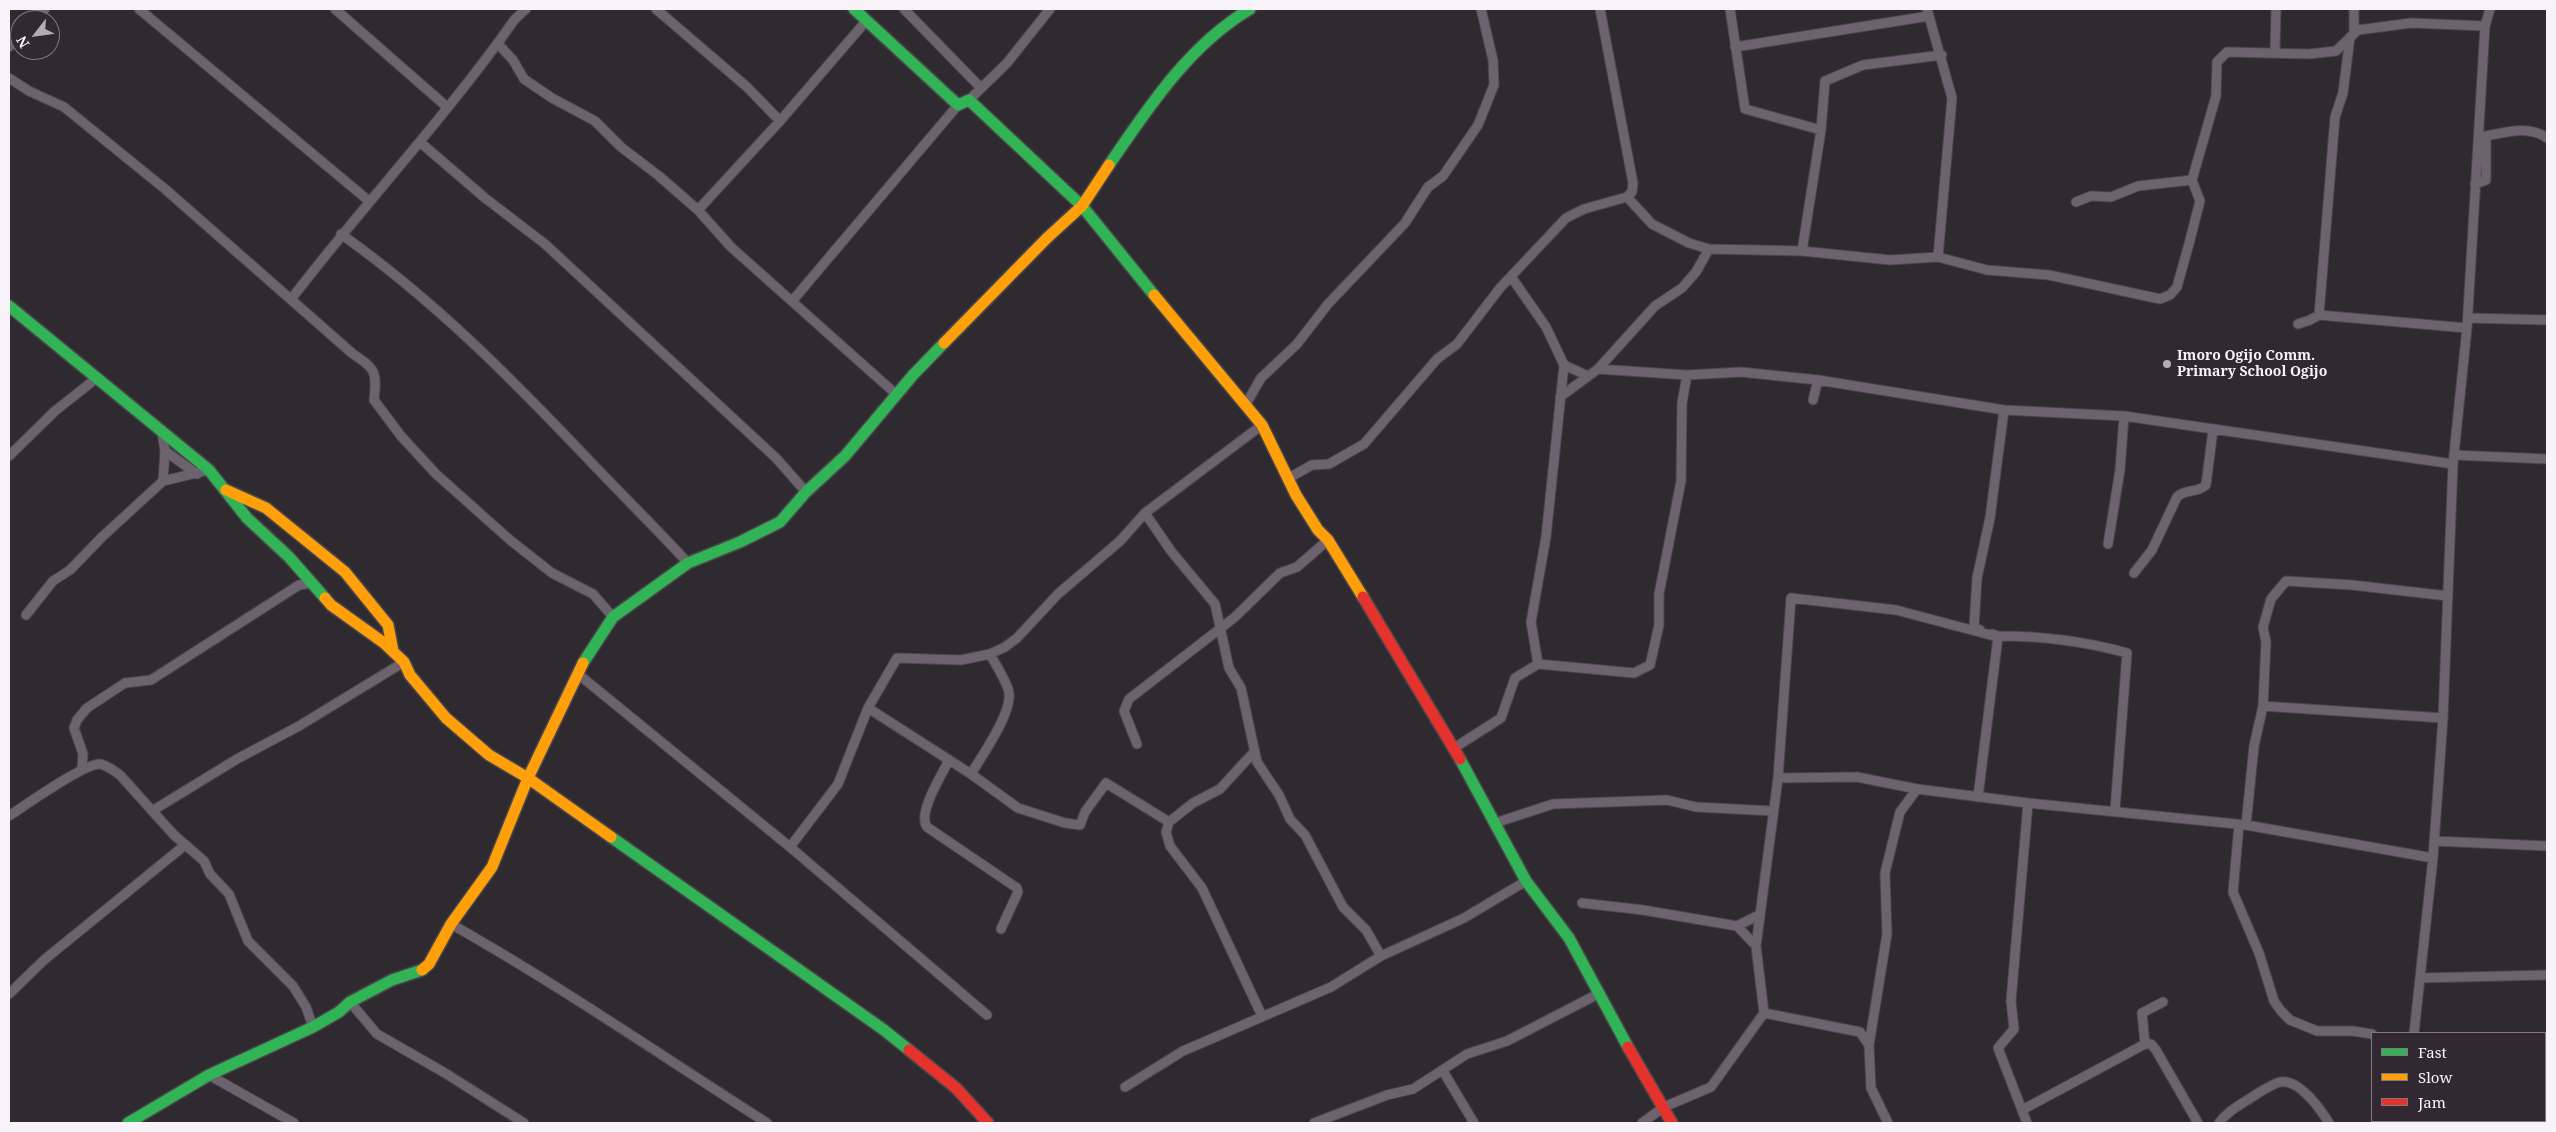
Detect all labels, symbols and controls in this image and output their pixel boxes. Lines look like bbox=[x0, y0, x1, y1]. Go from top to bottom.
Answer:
north arrow bbox=[10, 10, 60, 60]
text: N bbox=[11, 33, 33, 52]
place label: Imoro Ogijo Comm. Primary School Ogijo bbox=[2177, 348, 2327, 381]
marker: Imoro Ogijo Comm. Primary School Ogijo bbox=[2161, 358, 2173, 370]
legend bbox=[2371, 1032, 2546, 1122]
text: Fast bbox=[2418, 1042, 2447, 1062]
text: Slow bbox=[2418, 1067, 2452, 1087]
text: Jam bbox=[2418, 1092, 2446, 1112]

